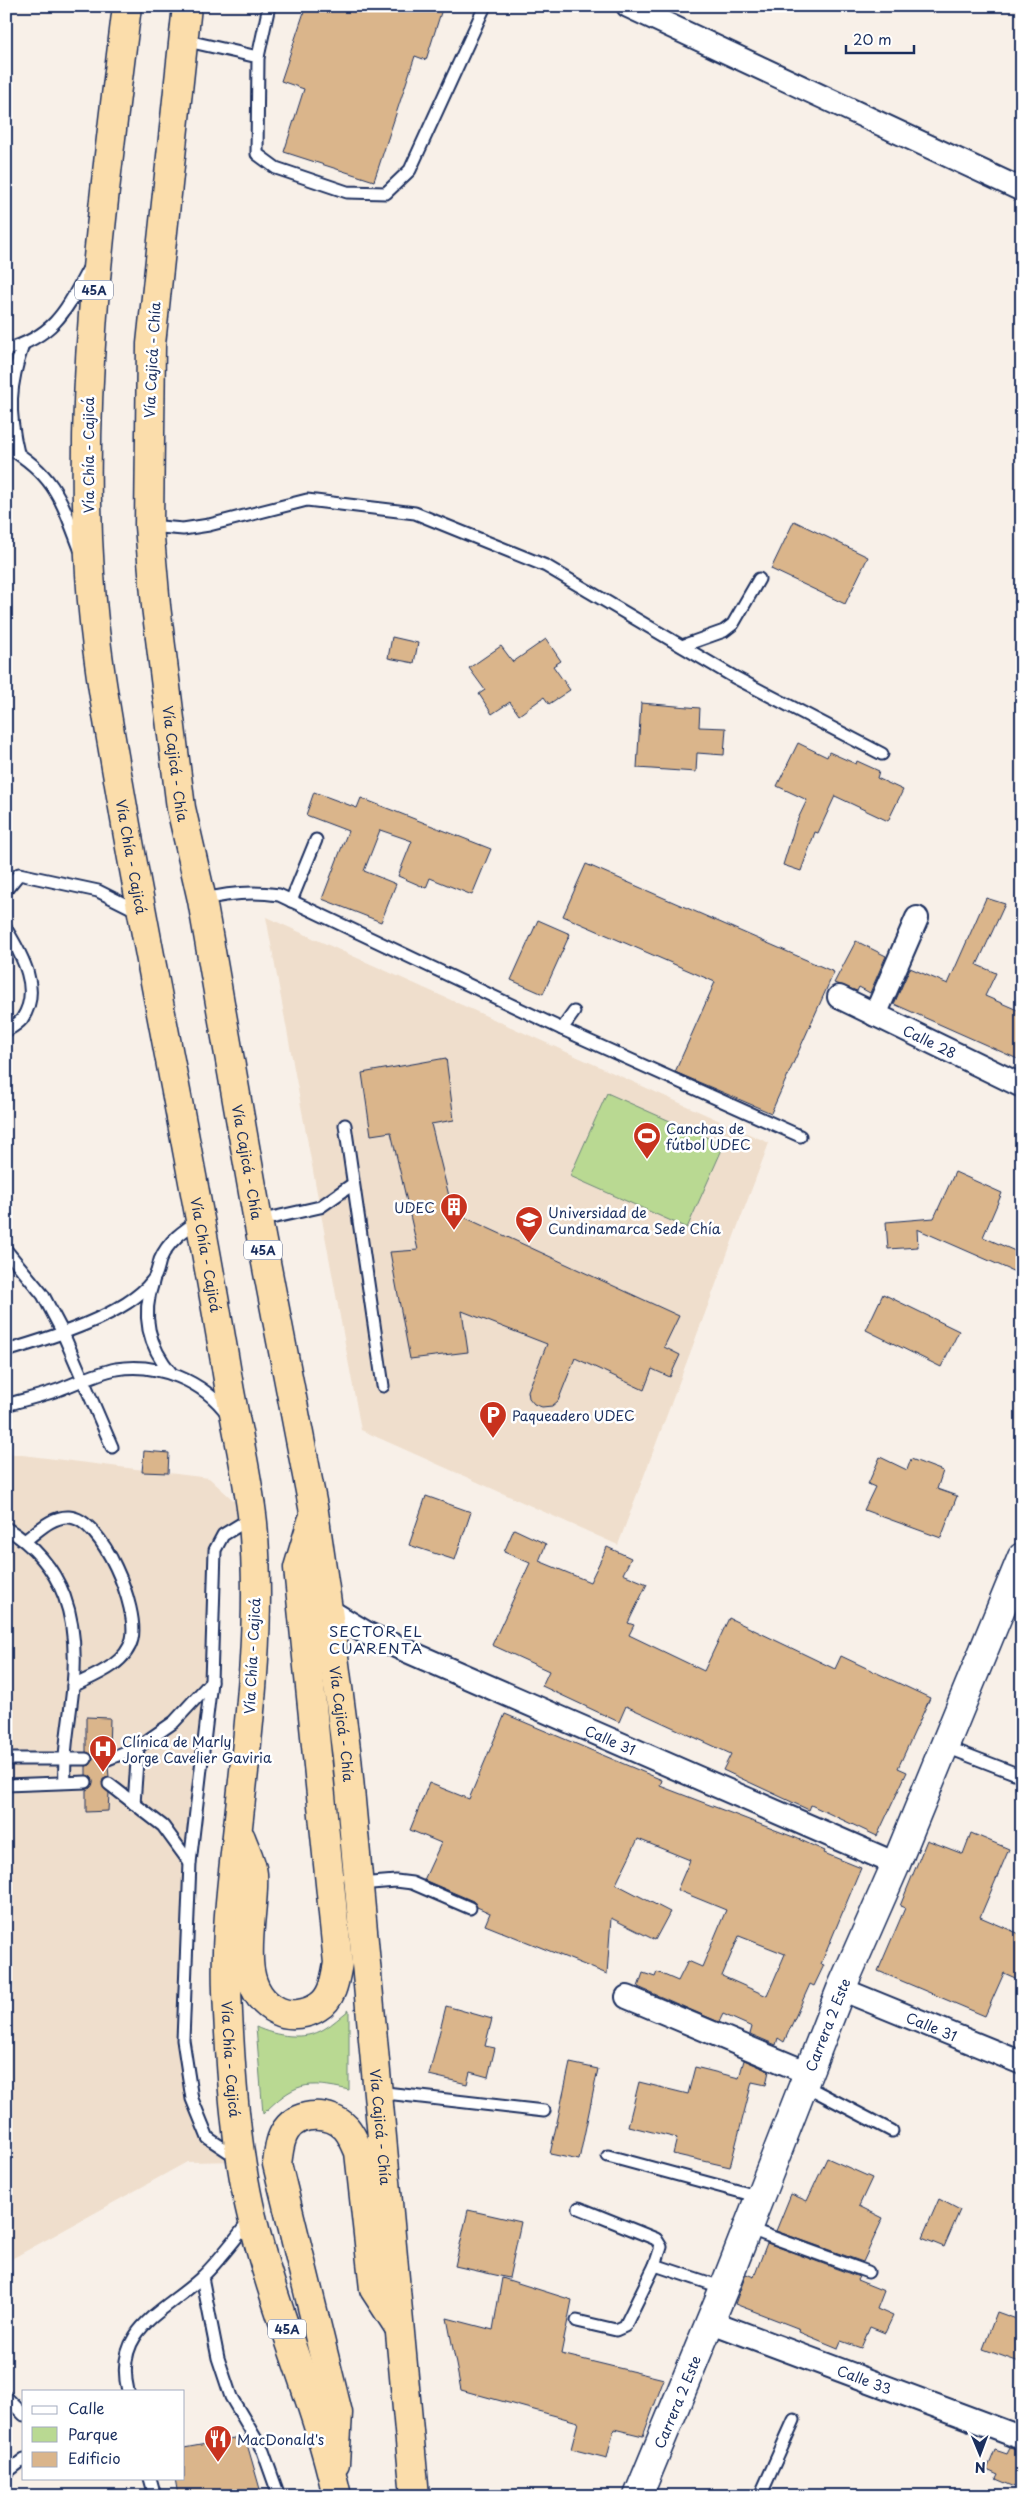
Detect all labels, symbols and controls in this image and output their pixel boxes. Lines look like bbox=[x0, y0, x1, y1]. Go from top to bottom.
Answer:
scale bar bbox=[846, 22, 913, 54]
text: 20 m bbox=[853, 27, 892, 50]
road number: 45A bbox=[75, 280, 113, 300]
street label: Vía Cajicá - Chía bbox=[138, 301, 166, 419]
street label: Vía Chía - Cajicá bbox=[78, 397, 99, 513]
street label: Vía Cajicá - Chía bbox=[158, 705, 194, 824]
street label: Vía Chía - Cajicá bbox=[111, 798, 153, 916]
street label: Calle 28 bbox=[900, 1019, 960, 1063]
street label: Vía Cajicá - Chía bbox=[227, 1103, 268, 1221]
place label: Canchas de fútbol UDEC bbox=[666, 1118, 751, 1155]
sports icon: Canchas de fútbol UDEC bbox=[632, 1121, 662, 1160]
building icon: UDEC bbox=[439, 1192, 469, 1231]
street label: Vía Chía - Cajicá bbox=[186, 1196, 227, 1314]
place label: UDEC bbox=[394, 1197, 435, 1218]
place label: Universidad de Cundinamarca Sede Chía bbox=[548, 1202, 721, 1239]
school or university icon: Universidad de Cundinamarca Sede Chía bbox=[514, 1205, 544, 1244]
road number: 45A bbox=[244, 1240, 282, 1260]
parking icon: Paqueadero UDEC bbox=[478, 1400, 508, 1439]
place label: Paqueadero UDEC bbox=[512, 1405, 635, 1426]
street label: Vía Chía - Cajicá bbox=[238, 1597, 266, 1715]
district label: SECTOR EL CUARENTA bbox=[329, 1619, 423, 1659]
street label: Vía Cajicá - Chía bbox=[325, 1665, 360, 1783]
street label: Calle 31 bbox=[582, 1719, 639, 1760]
place label: Clínica de Marly Jorge Cavelier Gaviria bbox=[122, 1731, 272, 1768]
hospital icon: Clínica de Marly Jorge Cavelier Gaviria bbox=[88, 1734, 118, 1773]
street label: Carrera 2 Este bbox=[799, 1974, 855, 2074]
street label: Vía Chía - Cajicá bbox=[217, 2000, 246, 2118]
street label: Calle 31 bbox=[903, 2006, 960, 2046]
street label: Vía Cajicá - Chía bbox=[365, 2068, 397, 2186]
road number: 45A bbox=[268, 2320, 306, 2338]
street label: Carrera 2 Este bbox=[648, 2352, 706, 2451]
street label: Calle 33 bbox=[834, 2359, 895, 2399]
legend bbox=[22, 2390, 185, 2480]
text: Calle bbox=[68, 2396, 105, 2419]
text: Parque bbox=[68, 2422, 118, 2445]
restaurant icon: MacDonald's bbox=[203, 2424, 233, 2463]
place label: MacDonald's bbox=[237, 2429, 324, 2450]
north arrow bbox=[956, 2430, 1006, 2480]
text: Edificio bbox=[68, 2446, 121, 2469]
text: N bbox=[975, 2457, 986, 2478]

